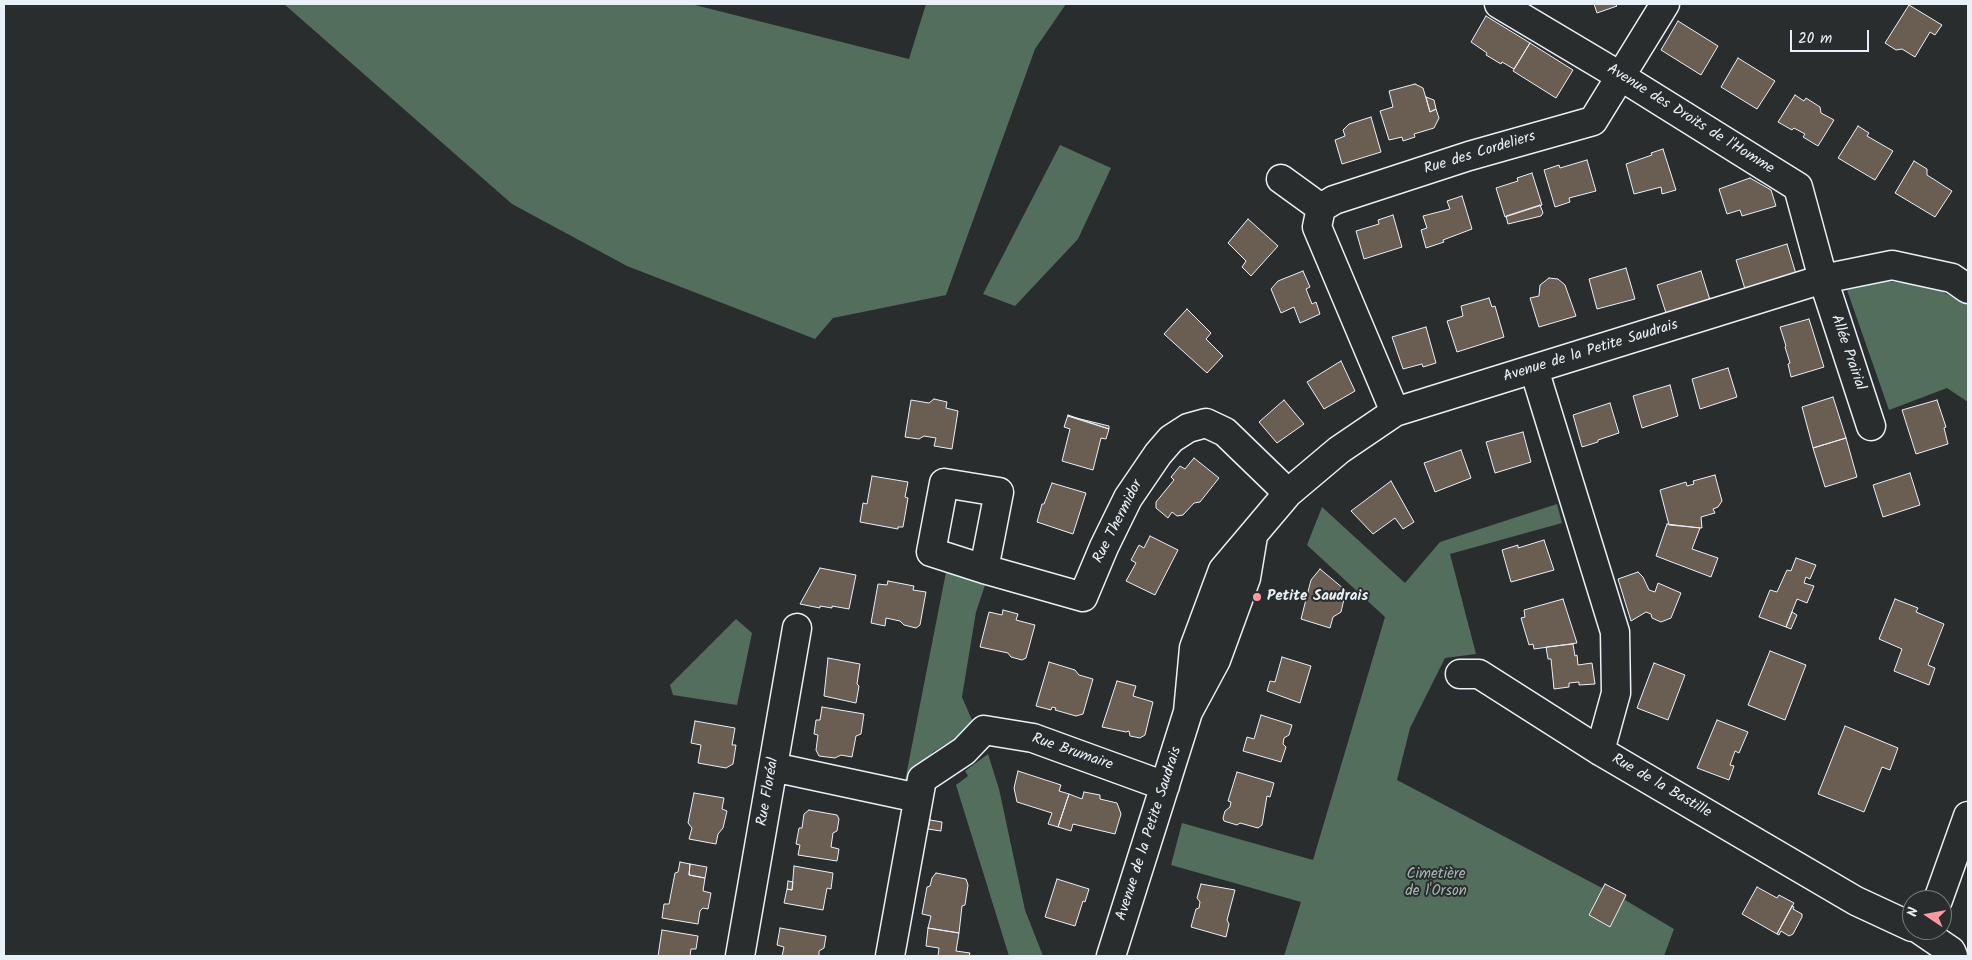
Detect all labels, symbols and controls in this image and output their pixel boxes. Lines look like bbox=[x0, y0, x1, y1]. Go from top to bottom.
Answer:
scale bar bbox=[1792, 20, 1871, 52]
text: 20 m bbox=[1798, 27, 1832, 51]
street label: Avenue des Droits de l'Homme bbox=[1603, 61, 1777, 179]
street label: Rue des Cordeliers bbox=[1422, 128, 1538, 180]
street label: Allée Prairial bbox=[1826, 313, 1868, 393]
street label: Avenue de la Petite Saudrais bbox=[1502, 317, 1680, 387]
street label: Rue Thermidor bbox=[1090, 477, 1148, 567]
place label: Petite Saudrais bbox=[1267, 588, 1368, 606]
marker: Petite Saudrais bbox=[1251, 591, 1263, 603]
street label: Rue Brumaire bbox=[1029, 731, 1115, 775]
street label: Avenue de la Petite Saudrais bbox=[1113, 745, 1187, 923]
street label: Rue de la Bastille bbox=[1608, 751, 1714, 823]
street label: Rue Floréal bbox=[754, 756, 784, 828]
park label: Cimetière de l'Orson bbox=[1405, 866, 1467, 901]
north arrow bbox=[1902, 890, 1952, 940]
text: N bbox=[1902, 905, 1925, 919]

